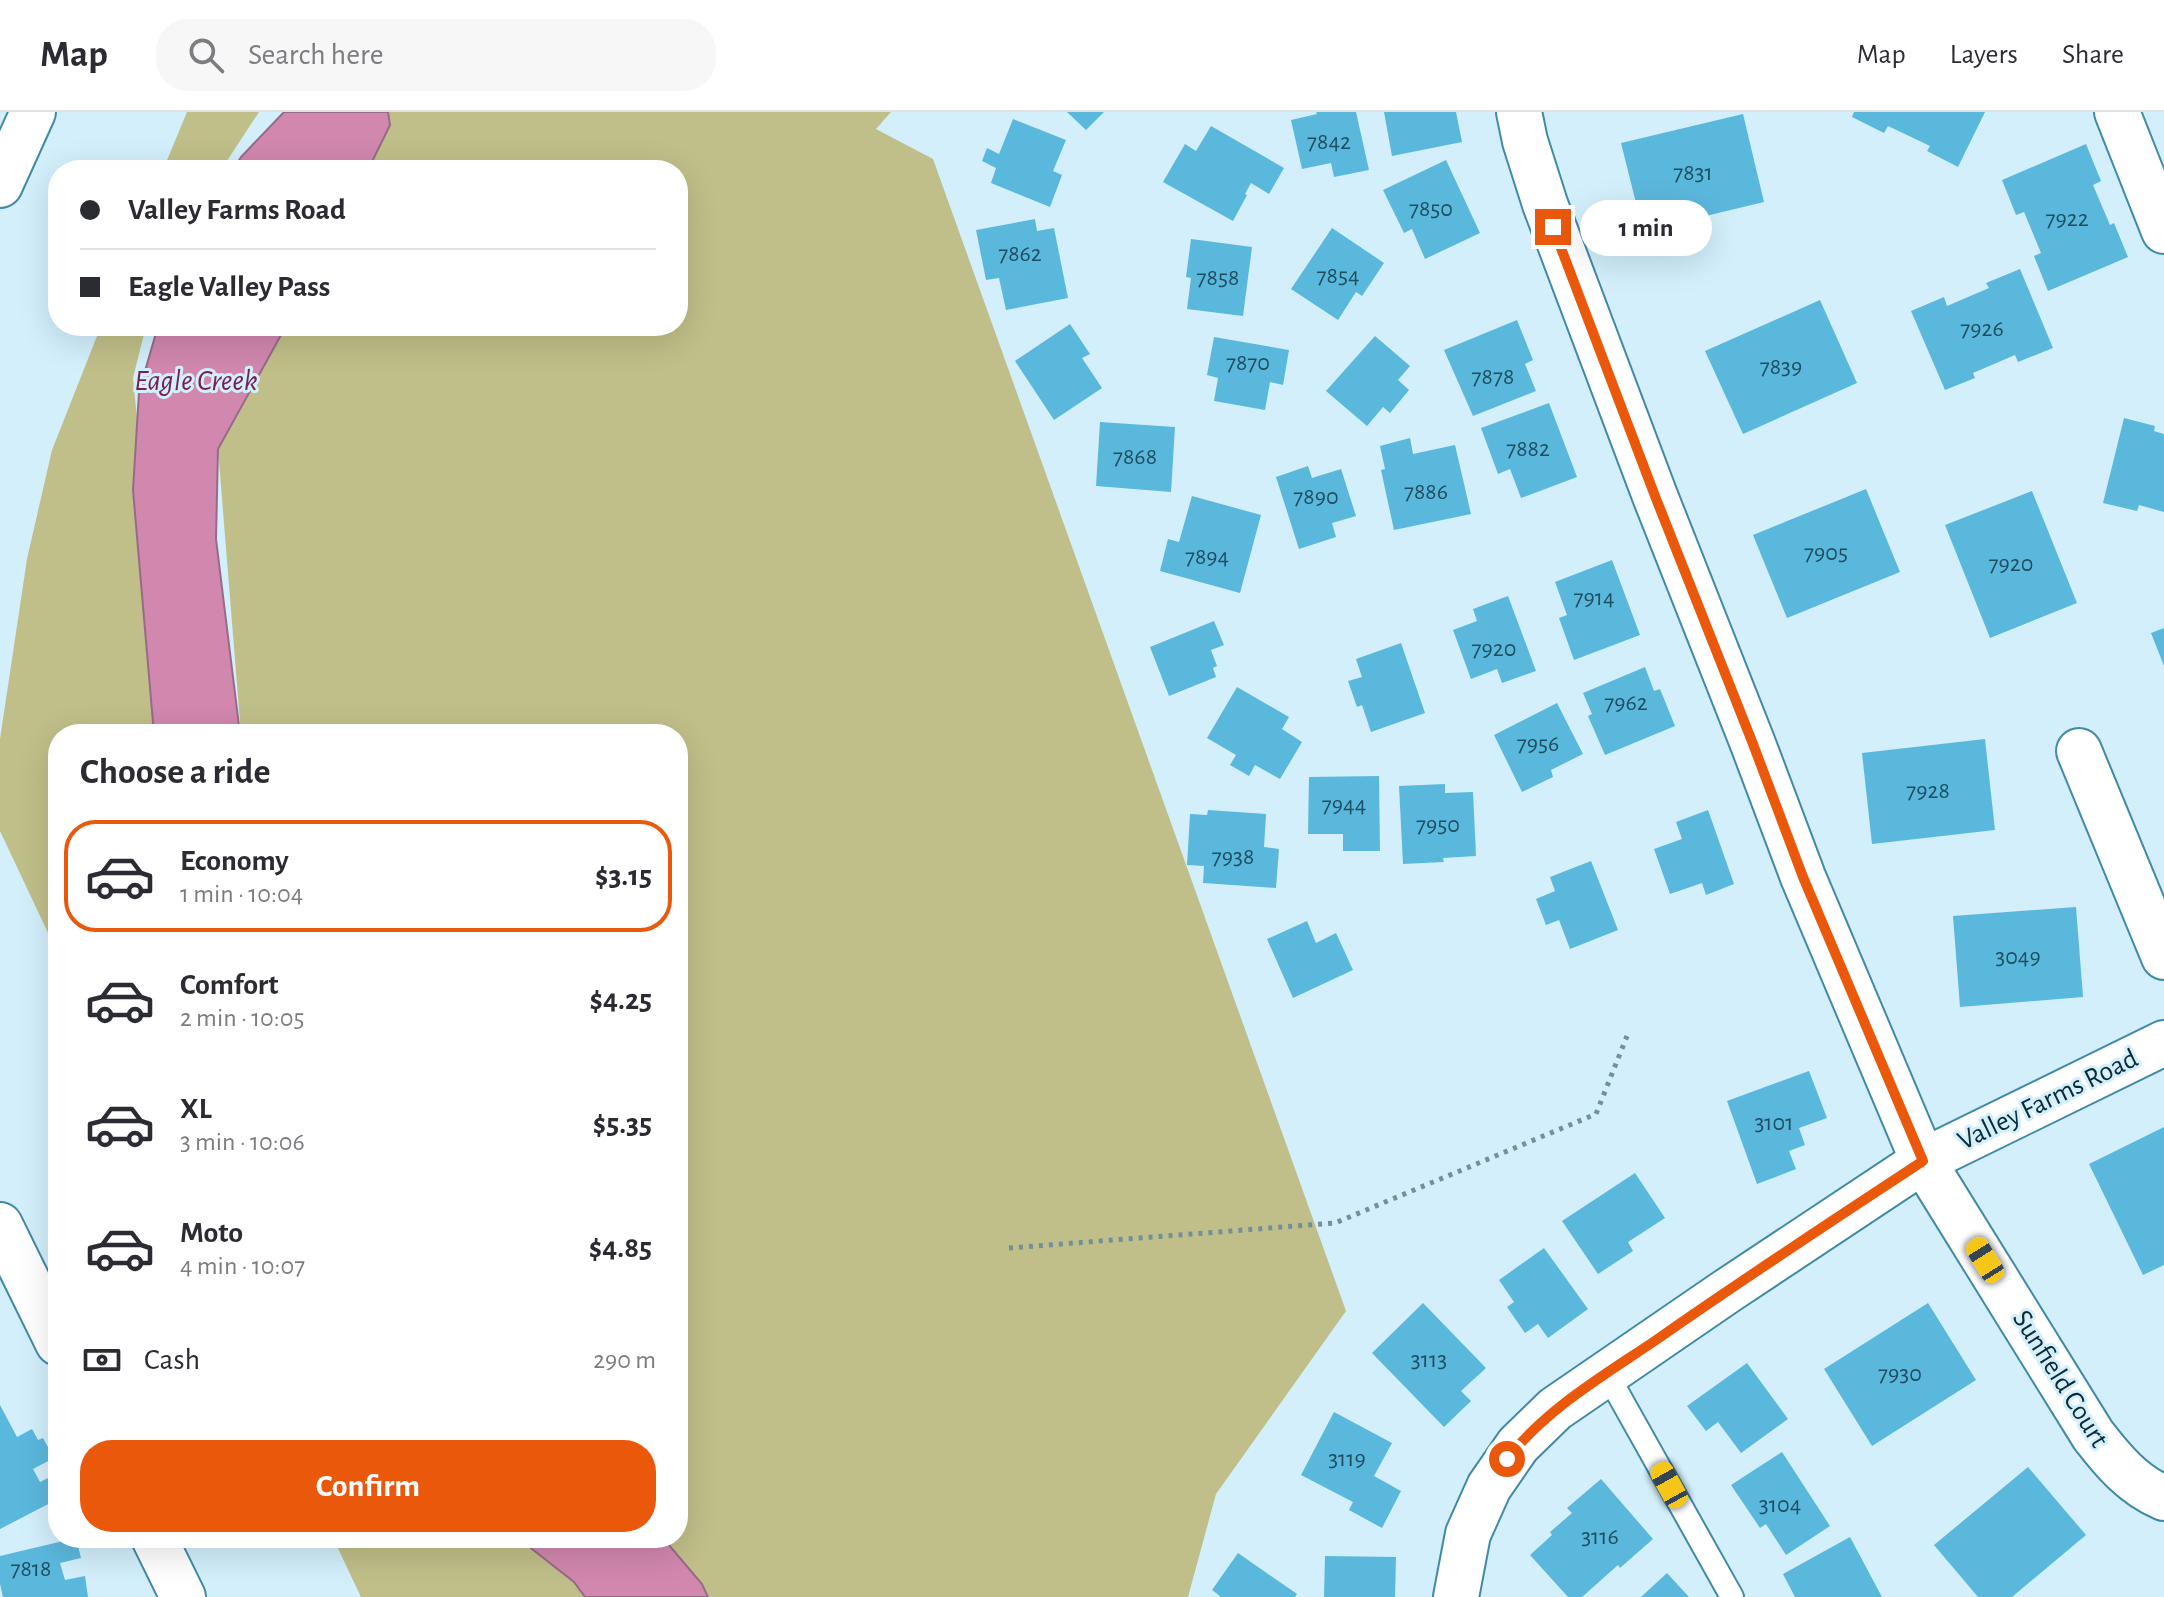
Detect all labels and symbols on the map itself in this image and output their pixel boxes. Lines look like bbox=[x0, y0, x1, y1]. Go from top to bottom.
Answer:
house number: 7842 bbox=[1307, 130, 1351, 154]
house number: 7831 bbox=[1673, 161, 1713, 185]
house number: 7850 bbox=[1409, 197, 1453, 221]
callout: 1 min bbox=[1581, 199, 1713, 255]
house number: 7922 bbox=[2045, 207, 2089, 231]
route end bbox=[1535, 209, 1571, 245]
house number: 7862 bbox=[998, 242, 1042, 266]
house number: 7854 bbox=[1317, 264, 1359, 288]
house number: 7858 bbox=[1197, 266, 1239, 290]
house number: 7926 bbox=[1960, 317, 2004, 341]
house number: 7870 bbox=[1226, 351, 1270, 375]
house number: 7839 bbox=[1760, 355, 1802, 379]
house number: 7878 bbox=[1472, 365, 1514, 389]
water label: Eagle Creek bbox=[134, 366, 258, 396]
house number: 7882 bbox=[1506, 437, 1550, 461]
house number: 7868 bbox=[1113, 445, 1157, 469]
house number: 7886 bbox=[1404, 480, 1448, 504]
house number: 7890 bbox=[1293, 485, 1339, 509]
house number: 7905 bbox=[1804, 541, 1848, 565]
house number: 7894 bbox=[1185, 545, 1229, 569]
house number: 7920 bbox=[1989, 552, 2033, 576]
house number: 7914 bbox=[1573, 586, 1615, 610]
house number: 7920 bbox=[1472, 637, 1516, 661]
house number: 7962 bbox=[1604, 691, 1648, 715]
house number: 7956 bbox=[1517, 732, 1559, 756]
house number: 7928 bbox=[1906, 779, 1950, 803]
house number: 7944 bbox=[1322, 793, 1366, 817]
house number: 7950 bbox=[1416, 813, 1460, 837]
house number: 7938 bbox=[1212, 845, 1254, 869]
house number: 3049 bbox=[1995, 945, 2041, 969]
street label: Valley Farms Road bbox=[1953, 1044, 2143, 1156]
house number: 3101 bbox=[1754, 1111, 1794, 1135]
car bbox=[1962, 1233, 2008, 1287]
street label: Sunfield Court bbox=[2007, 1306, 2113, 1452]
house number: 3113 bbox=[1411, 1348, 1447, 1372]
house number: 7930 bbox=[1878, 1362, 1922, 1386]
route start bbox=[1489, 1441, 1525, 1477]
house number: 3119 bbox=[1328, 1447, 1366, 1471]
car bbox=[1647, 1458, 1691, 1512]
house number: 3104 bbox=[1759, 1493, 1801, 1517]
house number: 3116 bbox=[1581, 1525, 1619, 1549]
house number: 7818 bbox=[10, 1557, 52, 1581]

